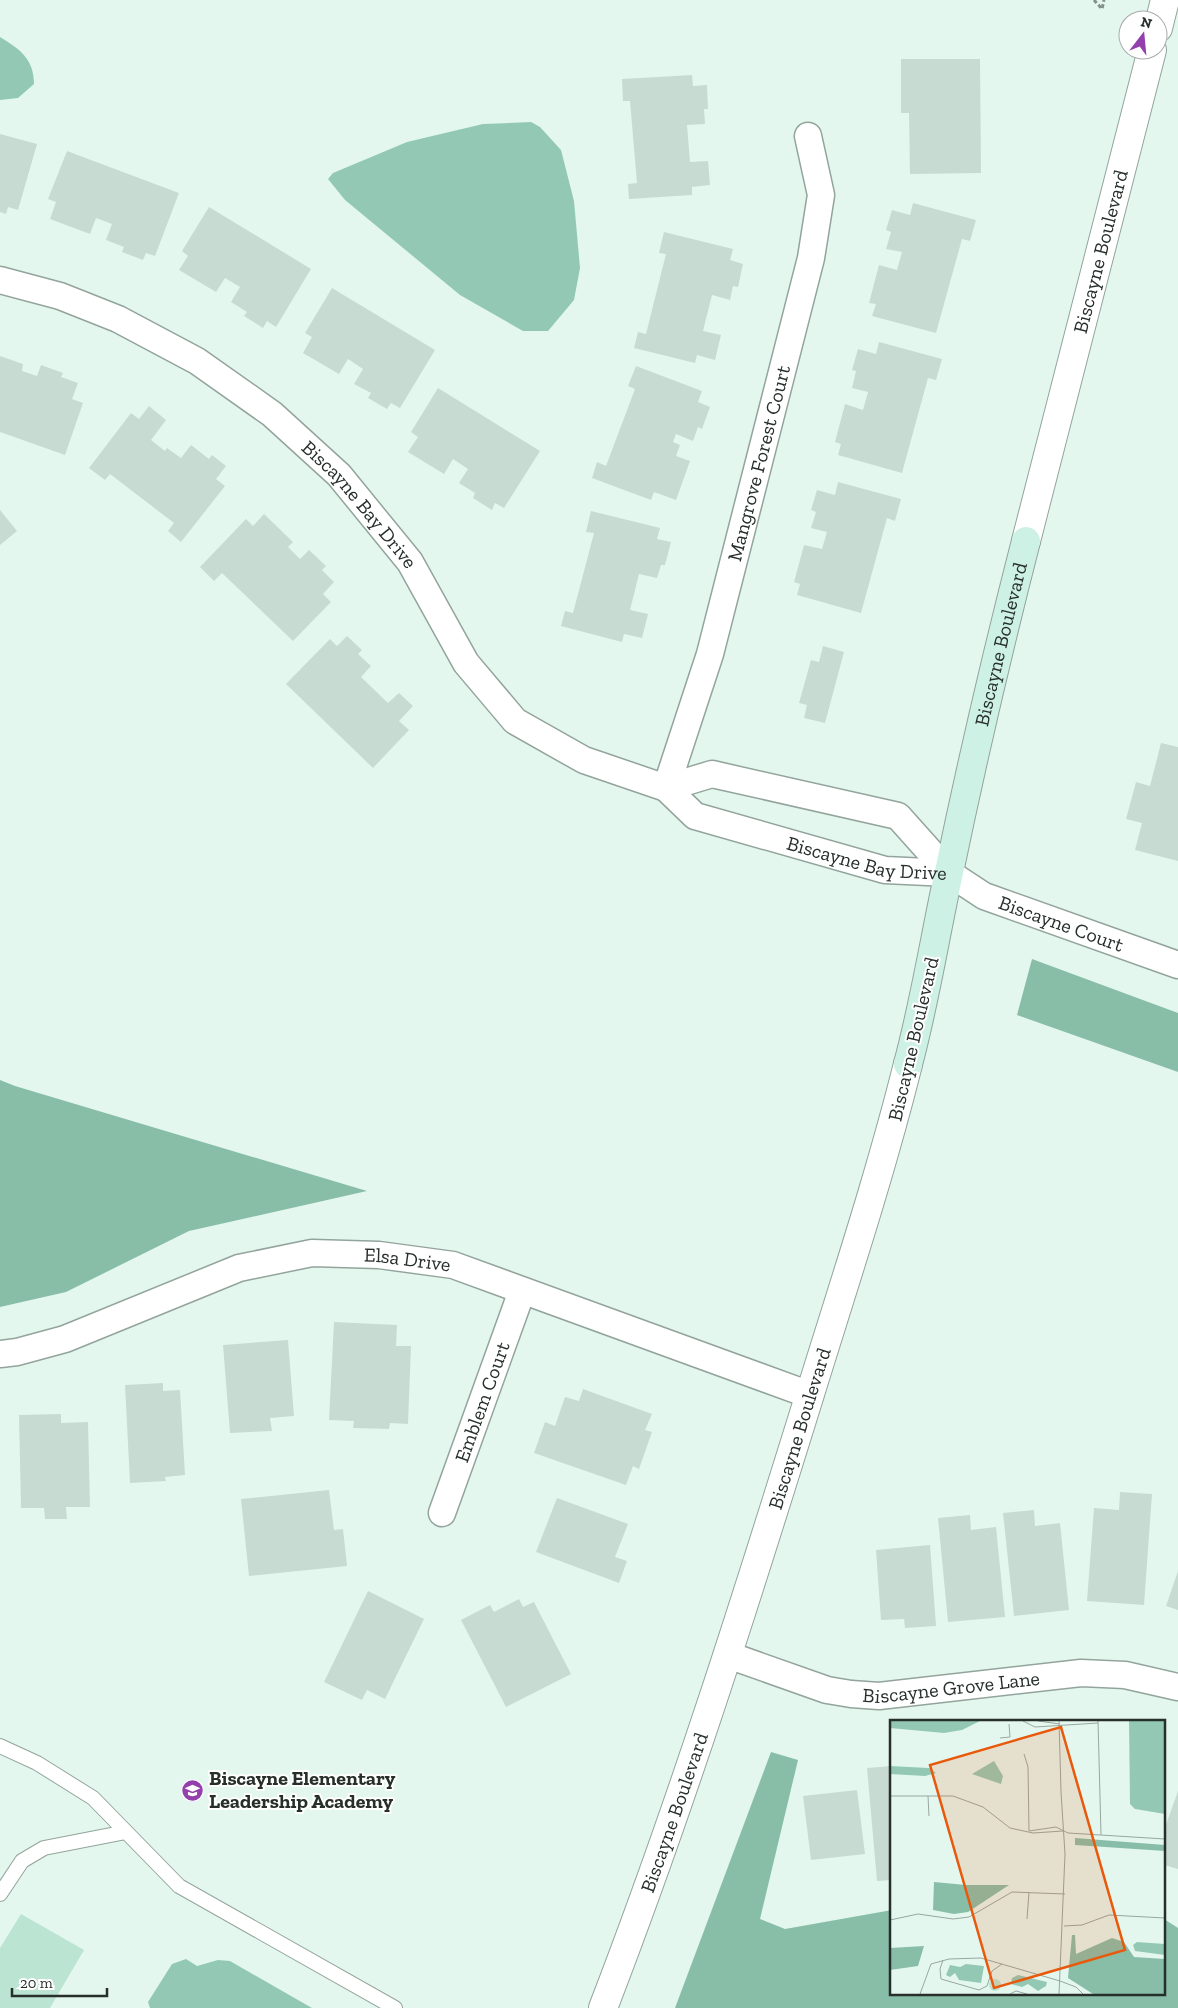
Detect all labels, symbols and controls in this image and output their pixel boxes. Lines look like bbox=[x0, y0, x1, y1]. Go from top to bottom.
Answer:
north arrow bbox=[1118, 10, 1168, 60]
text: N bbox=[1139, 13, 1154, 33]
street label: Biscayne Boulevard bbox=[1068, 167, 1133, 336]
street label: Mangrove Forest Court bbox=[722, 362, 795, 564]
street label: Biscayne Bay Drive bbox=[297, 435, 423, 572]
street label: Biscayne Boulevard bbox=[969, 560, 1032, 728]
street label: Biscayne Bay Drive bbox=[784, 831, 947, 885]
street label: Biscayne Court bbox=[995, 890, 1127, 957]
street label: Biscayne Boulevard bbox=[882, 955, 944, 1123]
street label: Elsa Drive bbox=[364, 1243, 452, 1277]
street label: Emblem Court bbox=[449, 1338, 515, 1466]
street label: Biscayne Boulevard bbox=[763, 1345, 836, 1512]
street label: Biscayne Grove Lane bbox=[862, 1666, 1041, 1708]
inset map bbox=[890, 1720, 1166, 1996]
street label: Biscayne Boulevard bbox=[635, 1729, 713, 1896]
place label: Biscayne Elementary Leadership Academy bbox=[209, 1766, 396, 1813]
school or university icon: Biscayne Elementary Leadership Academy bbox=[181, 1778, 205, 1802]
scale bar bbox=[12, 1966, 108, 1998]
text: 20 m bbox=[20, 1974, 53, 1992]

